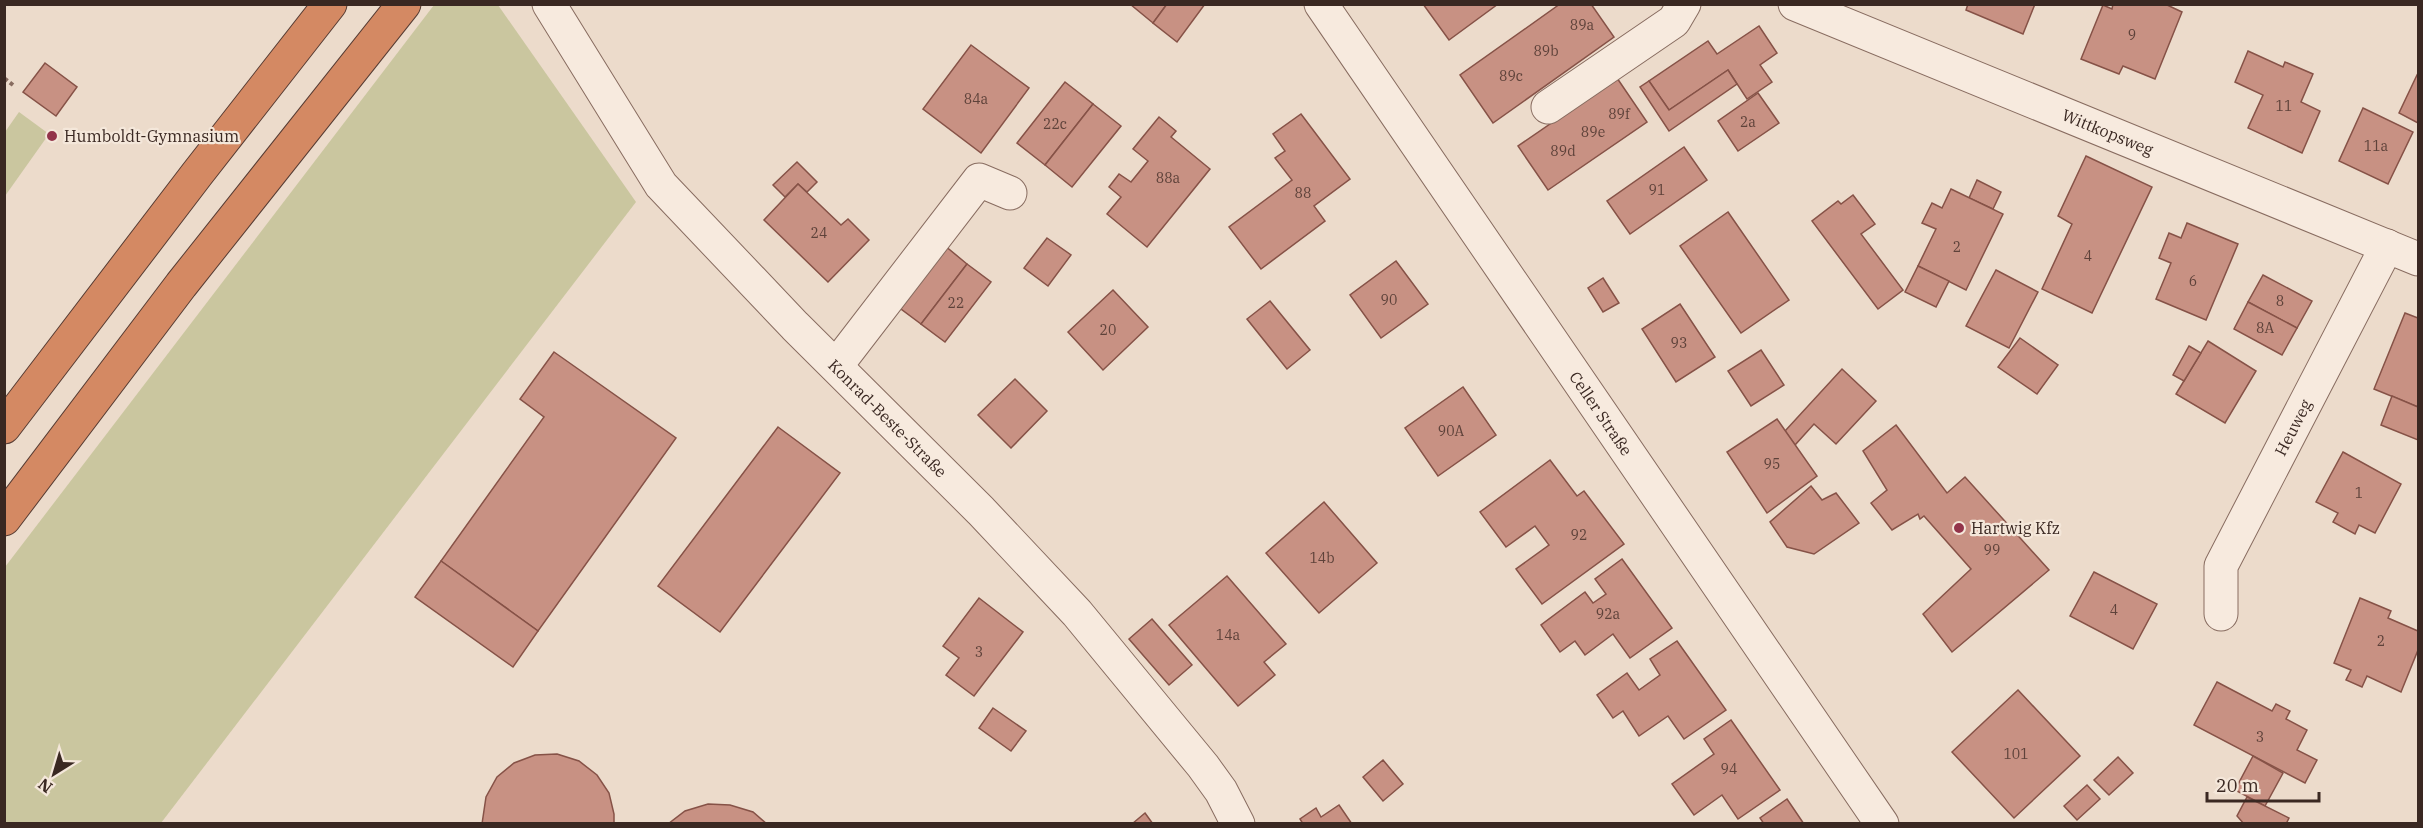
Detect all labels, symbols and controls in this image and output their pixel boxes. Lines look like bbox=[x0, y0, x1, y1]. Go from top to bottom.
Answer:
house number: 89a bbox=[1570, 16, 1595, 34]
house number: 9 bbox=[2128, 26, 2136, 44]
house number: 89b bbox=[1533, 42, 1559, 60]
house number: 89c bbox=[1499, 67, 1523, 85]
house number: 84a bbox=[964, 90, 989, 108]
house number: 11 bbox=[2276, 97, 2292, 115]
street label: Wittkopsweg bbox=[2059, 104, 2157, 160]
house number: 89f bbox=[1608, 105, 1631, 123]
house number: 2a bbox=[1740, 113, 1756, 131]
house number: 22c bbox=[1043, 115, 1067, 133]
house number: 89e bbox=[1581, 123, 1605, 141]
place label: Humboldt-Gymnasium bbox=[64, 126, 239, 146]
marker: Humboldt-Gymnasium bbox=[45, 129, 59, 143]
house number: 11a bbox=[2364, 137, 2389, 155]
house number: 89d bbox=[1550, 142, 1576, 160]
house number: 88a bbox=[1156, 169, 1181, 187]
house number: 91 bbox=[1649, 181, 1665, 199]
house number: 88 bbox=[1295, 184, 1311, 202]
house number: 24 bbox=[811, 224, 827, 242]
house number: 2 bbox=[1953, 238, 1961, 256]
house number: 4 bbox=[2084, 247, 2092, 265]
house number: 6 bbox=[2189, 272, 2197, 290]
house number: 90 bbox=[1381, 291, 1397, 309]
house number: 8 bbox=[2276, 292, 2284, 310]
house number: 22 bbox=[948, 294, 964, 312]
house number: 8A bbox=[2256, 319, 2274, 337]
house number: 20 bbox=[1100, 321, 1116, 339]
house number: 93 bbox=[1671, 334, 1687, 352]
street label: Konrad-Beste-Straße bbox=[824, 355, 951, 481]
street label: Celler Straße bbox=[1565, 367, 1637, 459]
street label: Heuweg bbox=[2270, 396, 2316, 459]
house number: 90A bbox=[1438, 422, 1465, 440]
house number: 95 bbox=[1764, 455, 1780, 473]
house number: 1 bbox=[2355, 484, 2363, 502]
place label: Hartwig Kfz bbox=[1971, 518, 2060, 538]
marker: Hartwig Kfz bbox=[1952, 521, 1966, 535]
house number: 92 bbox=[1571, 526, 1587, 544]
house number: 99 bbox=[1984, 541, 2000, 559]
house number: 14b bbox=[1309, 549, 1335, 567]
house number: 4 bbox=[2110, 601, 2118, 619]
house number: 92a bbox=[1596, 605, 1621, 623]
house number: 14a bbox=[1216, 626, 1241, 644]
house number: 2 bbox=[2377, 632, 2385, 650]
house number: 3 bbox=[975, 643, 983, 661]
house number: 3 bbox=[2256, 728, 2264, 746]
north arrow bbox=[24, 744, 84, 804]
house number: 101 bbox=[2003, 745, 2029, 763]
house number: 94 bbox=[1721, 760, 1737, 778]
scale bar bbox=[2207, 765, 2320, 803]
text: N bbox=[34, 774, 56, 798]
text: 20 m bbox=[2216, 774, 2259, 797]

